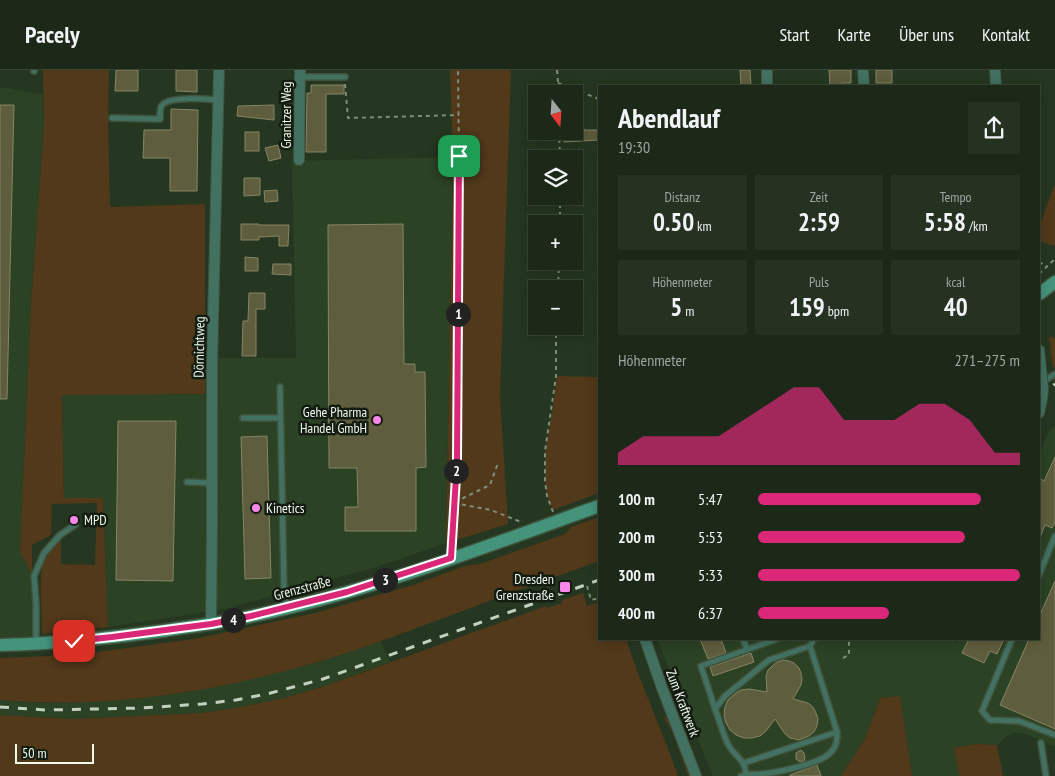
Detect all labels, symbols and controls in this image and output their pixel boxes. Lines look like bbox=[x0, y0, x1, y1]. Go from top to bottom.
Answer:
text: Pacely bbox=[25, 19, 80, 50]
text: Start bbox=[779, 23, 810, 46]
text: Karte bbox=[838, 23, 871, 46]
text: Über uns bbox=[899, 23, 954, 46]
text: Kontakt bbox=[982, 23, 1030, 46]
street label: Granitzer Weg bbox=[277, 81, 295, 149]
north arrow bbox=[528, 85, 582, 140]
map controls bbox=[528, 85, 583, 335]
text: Abendlauf bbox=[618, 99, 720, 136]
button: share bbox=[968, 102, 1020, 154]
pin bbox=[438, 135, 480, 177]
text: 19:30 bbox=[618, 137, 650, 157]
icon: arrive bbox=[445, 142, 473, 170]
button: layers bbox=[528, 150, 583, 205]
text: Distanz bbox=[664, 188, 700, 206]
text: Zeit bbox=[810, 188, 828, 206]
text: Tempo bbox=[940, 188, 972, 206]
text: 0.50 bbox=[653, 206, 694, 238]
text: 2:59 bbox=[798, 206, 840, 238]
text: 5:58 bbox=[924, 206, 966, 238]
button: + bbox=[528, 215, 583, 270]
text: km bbox=[694, 217, 712, 235]
text: /km bbox=[966, 217, 988, 235]
text: Höhenmeter bbox=[652, 273, 712, 291]
text: Puls bbox=[809, 273, 829, 291]
text: kcal bbox=[946, 273, 965, 291]
button: − bbox=[528, 280, 583, 335]
text: 5 bbox=[670, 291, 682, 323]
text: 159 bbox=[789, 291, 825, 323]
text: 40 bbox=[944, 291, 968, 323]
pin: 1 bbox=[446, 302, 470, 326]
text: m bbox=[682, 302, 694, 320]
text: bpm bbox=[825, 302, 849, 320]
text: 1 bbox=[455, 305, 462, 323]
street label: Dörnichtweg bbox=[189, 316, 209, 378]
text: Höhenmeter bbox=[618, 350, 686, 370]
text: 271–275 m bbox=[955, 350, 1020, 370]
place label: Gehe Pharma Handel GmbH bbox=[300, 403, 367, 437]
marker: Gehe Pharma Handel GmbH bbox=[371, 414, 383, 426]
pin: 2 bbox=[444, 458, 468, 484]
text: 2 bbox=[453, 462, 460, 480]
text: 100 m bbox=[618, 489, 655, 509]
text: 5:47 bbox=[698, 489, 723, 509]
place label: Kinetics bbox=[266, 499, 305, 517]
marker: Kinetics bbox=[250, 502, 262, 514]
place label: MPD bbox=[84, 511, 107, 529]
marker: MPD bbox=[68, 514, 80, 526]
text: 200 m bbox=[618, 527, 655, 547]
text: 5:53 bbox=[698, 527, 723, 547]
text: 300 m bbox=[618, 565, 655, 585]
text: 5:33 bbox=[698, 565, 723, 585]
pin: 3 bbox=[372, 568, 398, 592]
place label: Dresden Grenzstraße bbox=[496, 570, 554, 604]
text: 3 bbox=[382, 571, 389, 589]
street label: Grenzstraße bbox=[272, 572, 333, 604]
marker: Dresden Grenzstraße bbox=[558, 580, 572, 594]
text: 400 m bbox=[618, 603, 655, 623]
text: 6:37 bbox=[698, 603, 723, 623]
pin: 4 bbox=[220, 608, 246, 632]
text: 4 bbox=[230, 611, 237, 629]
pin bbox=[53, 620, 95, 662]
icon: check bbox=[60, 627, 88, 655]
street label: Zum Kraftwerk bbox=[662, 667, 704, 740]
scale bar bbox=[15, 741, 94, 764]
text: 50 m bbox=[22, 744, 47, 762]

